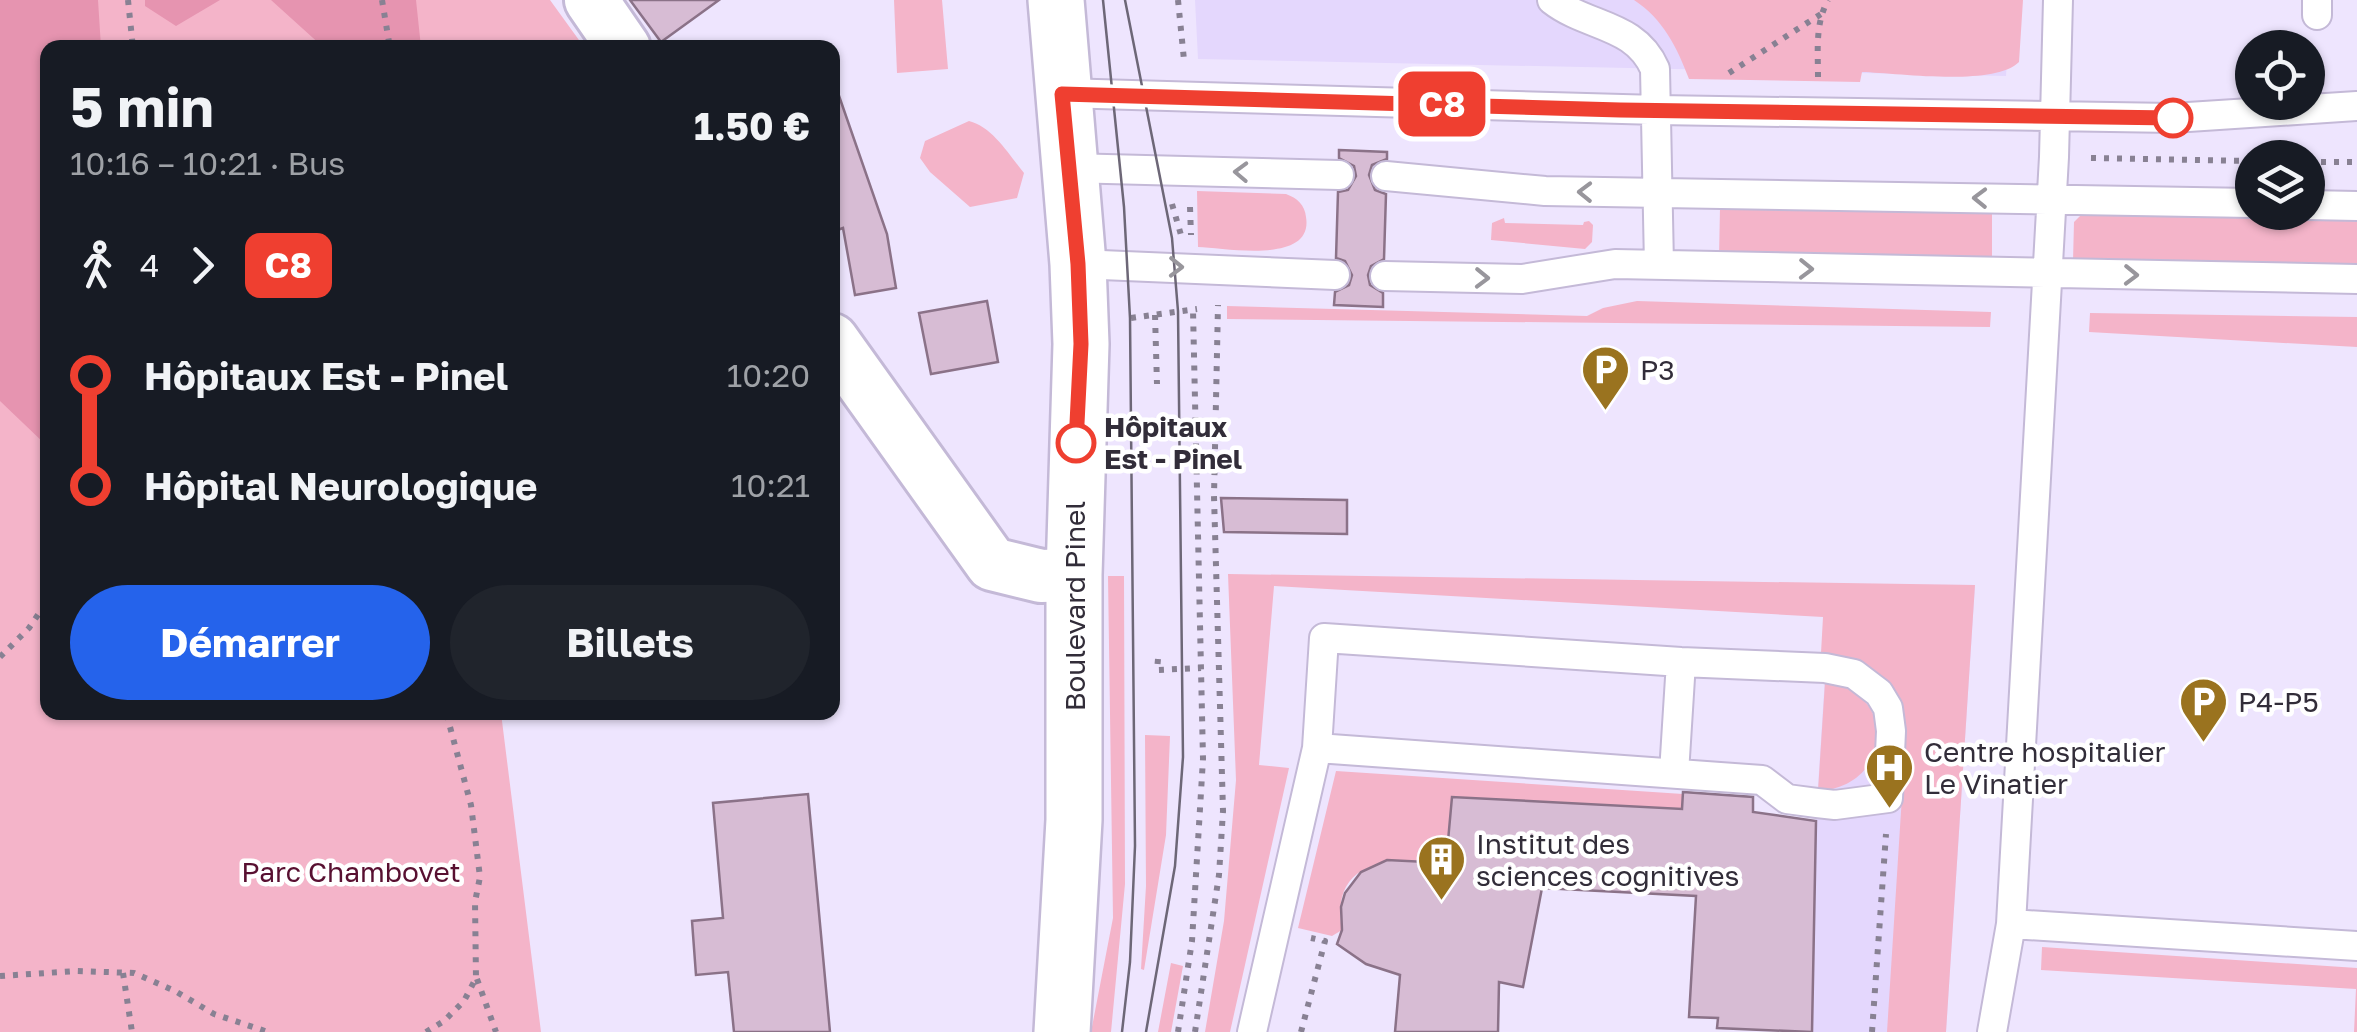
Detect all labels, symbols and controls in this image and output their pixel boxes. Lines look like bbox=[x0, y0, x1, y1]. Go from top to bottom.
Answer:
map controls bbox=[2235, 30, 2325, 230]
button: locate bbox=[2235, 30, 2325, 120]
line badge: C8 bbox=[1397, 72, 1487, 136]
text: 5 min bbox=[70, 73, 214, 139]
text: C8 bbox=[1418, 83, 1466, 125]
unlabelled marker bbox=[2154, 99, 2192, 137]
text: 1.50 € bbox=[694, 103, 810, 148]
button: layers bbox=[2235, 140, 2325, 230]
text: 10:16 – 10:21 · Bus bbox=[70, 144, 345, 182]
one-way arrow bbox=[1233, 162, 1249, 183]
one-way arrow bbox=[1577, 181, 1593, 202]
one-way arrow bbox=[1972, 187, 1988, 208]
icon: walk bbox=[70, 238, 125, 293]
icon: forward bbox=[175, 238, 230, 293]
text: C8 bbox=[265, 244, 312, 286]
text: 4 bbox=[140, 246, 160, 284]
one-way arrow bbox=[1168, 257, 1184, 278]
one-way arrow bbox=[1798, 258, 1814, 279]
one-way arrow bbox=[2124, 264, 2139, 286]
one-way arrow bbox=[1475, 267, 1491, 288]
parking icon: P3 bbox=[1579, 344, 1631, 412]
text: Hôpitaux Est - Pinel bbox=[144, 353, 508, 398]
place label: P3 bbox=[1640, 353, 1675, 386]
text: 10:20 bbox=[727, 356, 810, 394]
place label: Hôpitaux Est - Pinel bbox=[1104, 410, 1242, 475]
marker: Hôpitaux Est - Pinel bbox=[1057, 424, 1095, 462]
text: Hôpital Neurologique bbox=[144, 463, 537, 508]
text: 10:21 bbox=[731, 466, 810, 504]
street label: Boulevard Pinel bbox=[1058, 501, 1091, 711]
button: Démarrer bbox=[70, 585, 430, 700]
button: Billets bbox=[450, 585, 810, 700]
parking icon: P4-P5 bbox=[2177, 676, 2229, 744]
place label: P4-P5 bbox=[2238, 685, 2319, 718]
place label: Centre hospitalier Le Vinatier bbox=[1924, 735, 2166, 800]
hospital icon: Centre hospitalier Le Vinatier bbox=[1863, 742, 1915, 810]
place label: Institut des sciences cognitives bbox=[1476, 827, 1739, 892]
building icon: Institut des sciences cognitives bbox=[1415, 834, 1467, 902]
park label: Parc Chambovet bbox=[241, 855, 461, 888]

